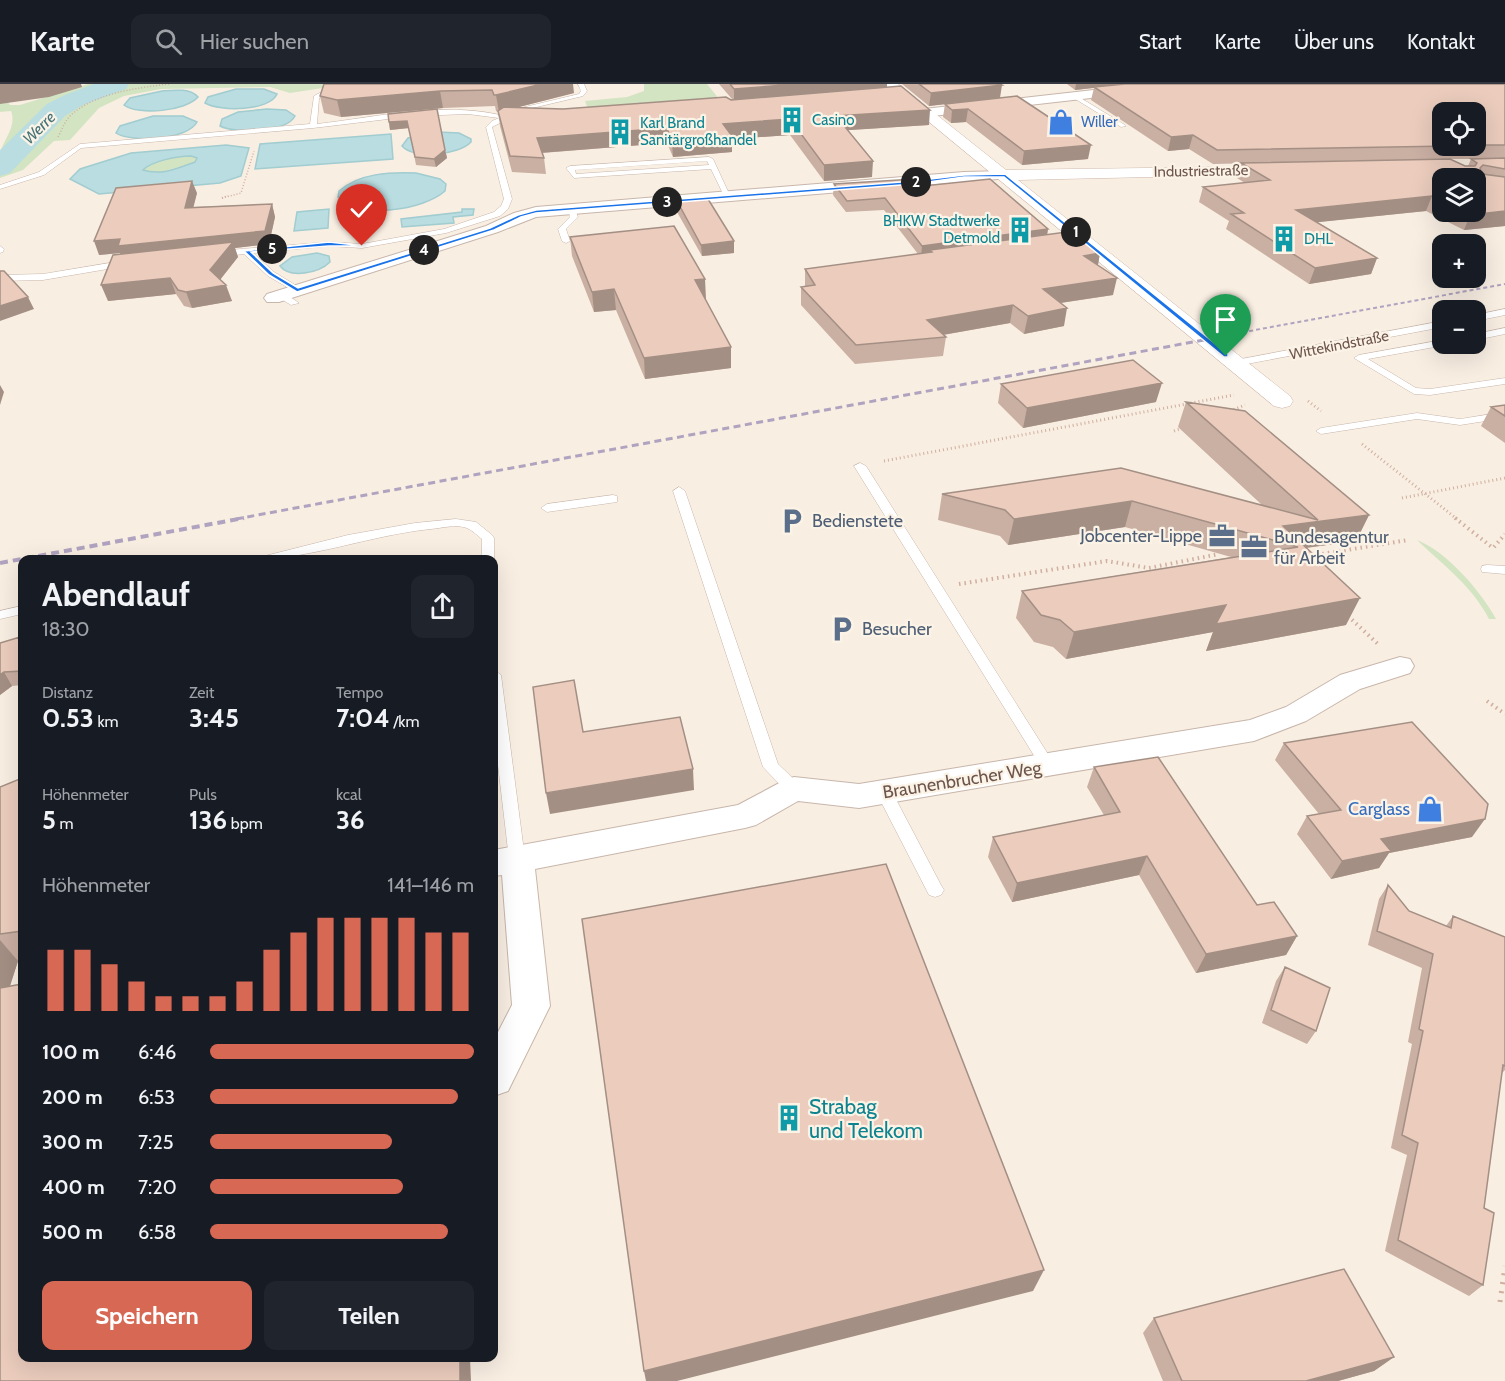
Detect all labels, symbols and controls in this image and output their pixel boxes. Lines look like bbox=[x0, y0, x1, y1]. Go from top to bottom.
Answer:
search box bbox=[131, 14, 551, 68]
text: Karte bbox=[30, 24, 95, 58]
icon: search bbox=[152, 25, 185, 58]
text: Hier suchen bbox=[200, 28, 309, 55]
text: Start bbox=[1139, 29, 1182, 54]
text: Karte bbox=[1215, 29, 1261, 54]
text: Über uns bbox=[1294, 29, 1374, 54]
text: Kontakt bbox=[1407, 29, 1475, 54]
map controls bbox=[1432, 102, 1486, 354]
button: locate bbox=[1432, 102, 1486, 156]
building icon: Casino bbox=[777, 105, 807, 135]
shop icon: Willer bbox=[1046, 107, 1076, 137]
water label: Werre bbox=[19, 108, 59, 148]
place label: Casino bbox=[812, 111, 854, 129]
place label: Willer bbox=[1081, 113, 1118, 131]
place label: Karl Brand Sanitärgroßhandel bbox=[640, 114, 757, 149]
building icon: Karl Brand Sanitärgroßhandel bbox=[605, 117, 635, 147]
street label: Industriestraße bbox=[1154, 161, 1249, 181]
pin: 2 bbox=[901, 167, 931, 197]
button: layers bbox=[1432, 168, 1486, 222]
text: 2 bbox=[912, 172, 920, 191]
pin bbox=[336, 184, 387, 246]
pin: 3 bbox=[652, 187, 682, 217]
text: 3 bbox=[663, 192, 671, 211]
icon: check bbox=[345, 193, 378, 226]
place label: BHKW Stadtwerke Detmold bbox=[883, 212, 1000, 247]
building icon: BHKW Stadtwerke Detmold bbox=[1005, 215, 1035, 245]
pin: 1 bbox=[1061, 217, 1091, 247]
text: 1 bbox=[1073, 222, 1079, 241]
building icon: DHL bbox=[1269, 224, 1299, 254]
place label: DHL bbox=[1304, 230, 1333, 248]
pin: 5 bbox=[257, 234, 287, 264]
button: + bbox=[1432, 234, 1486, 288]
pin: 4 bbox=[409, 235, 439, 265]
text: 5 bbox=[268, 239, 276, 258]
text: 4 bbox=[419, 240, 429, 259]
pin bbox=[1200, 294, 1251, 356]
button: − bbox=[1432, 300, 1486, 354]
icon: arrive bbox=[1209, 303, 1242, 336]
street label: Wittekindstraße bbox=[1288, 326, 1391, 363]
parking icon: Bedienstete bbox=[777, 506, 807, 536]
place label: Bedienstete bbox=[812, 510, 903, 532]
office icon: Jobcenter-Lippe bbox=[1207, 521, 1237, 551]
place label: Jobcenter-Lippe bbox=[1079, 525, 1202, 547]
place label: Bundesagentur für Arbeit bbox=[1274, 526, 1389, 569]
office icon: Bundesagentur für Arbeit bbox=[1239, 532, 1269, 562]
text: Abendlauf bbox=[42, 574, 190, 614]
button: share bbox=[411, 575, 474, 638]
parking icon: Besucher bbox=[827, 614, 857, 644]
text: 18:30 bbox=[42, 617, 90, 641]
place label: Besucher bbox=[862, 618, 932, 640]
text: Distanz bbox=[42, 683, 93, 702]
text: Zeit bbox=[189, 683, 214, 702]
text: Tempo bbox=[336, 683, 383, 702]
text: 0.53 bbox=[42, 702, 94, 734]
text: 3:45 bbox=[189, 702, 239, 734]
text: 7:04 bbox=[336, 702, 390, 734]
text: km bbox=[94, 712, 119, 731]
text: /km bbox=[390, 712, 420, 731]
street label: Braunenbrucher Weg bbox=[881, 756, 1044, 803]
text: Höhenmeter bbox=[42, 785, 128, 804]
text: Puls bbox=[189, 785, 217, 804]
text: kcal bbox=[336, 785, 362, 804]
shop icon: Carglass bbox=[1415, 794, 1445, 824]
place label: Carglass bbox=[1348, 798, 1410, 820]
text: 5 bbox=[42, 804, 56, 836]
text: 136 bbox=[189, 804, 227, 836]
text: 36 bbox=[336, 804, 365, 836]
text: m bbox=[56, 814, 74, 833]
text: bpm bbox=[227, 814, 263, 833]
text: Höhenmeter bbox=[42, 873, 150, 897]
text: 141–146 m bbox=[387, 873, 474, 897]
text: 100 m bbox=[42, 1040, 100, 1064]
text: 6:46 bbox=[138, 1040, 176, 1064]
text: 200 m bbox=[42, 1085, 103, 1109]
text: 6:53 bbox=[138, 1085, 175, 1109]
place label: Strabag und Telekom bbox=[809, 1094, 923, 1143]
building icon: Strabag und Telekom bbox=[774, 1103, 804, 1133]
text: 300 m bbox=[42, 1130, 103, 1154]
text: 7:25 bbox=[138, 1130, 174, 1154]
text: 400 m bbox=[42, 1175, 105, 1199]
text: 7:20 bbox=[138, 1175, 177, 1199]
text: 500 m bbox=[42, 1220, 103, 1244]
text: 6:58 bbox=[138, 1220, 176, 1244]
button: Speichern bbox=[42, 1281, 252, 1350]
button: Teilen bbox=[264, 1281, 474, 1350]

